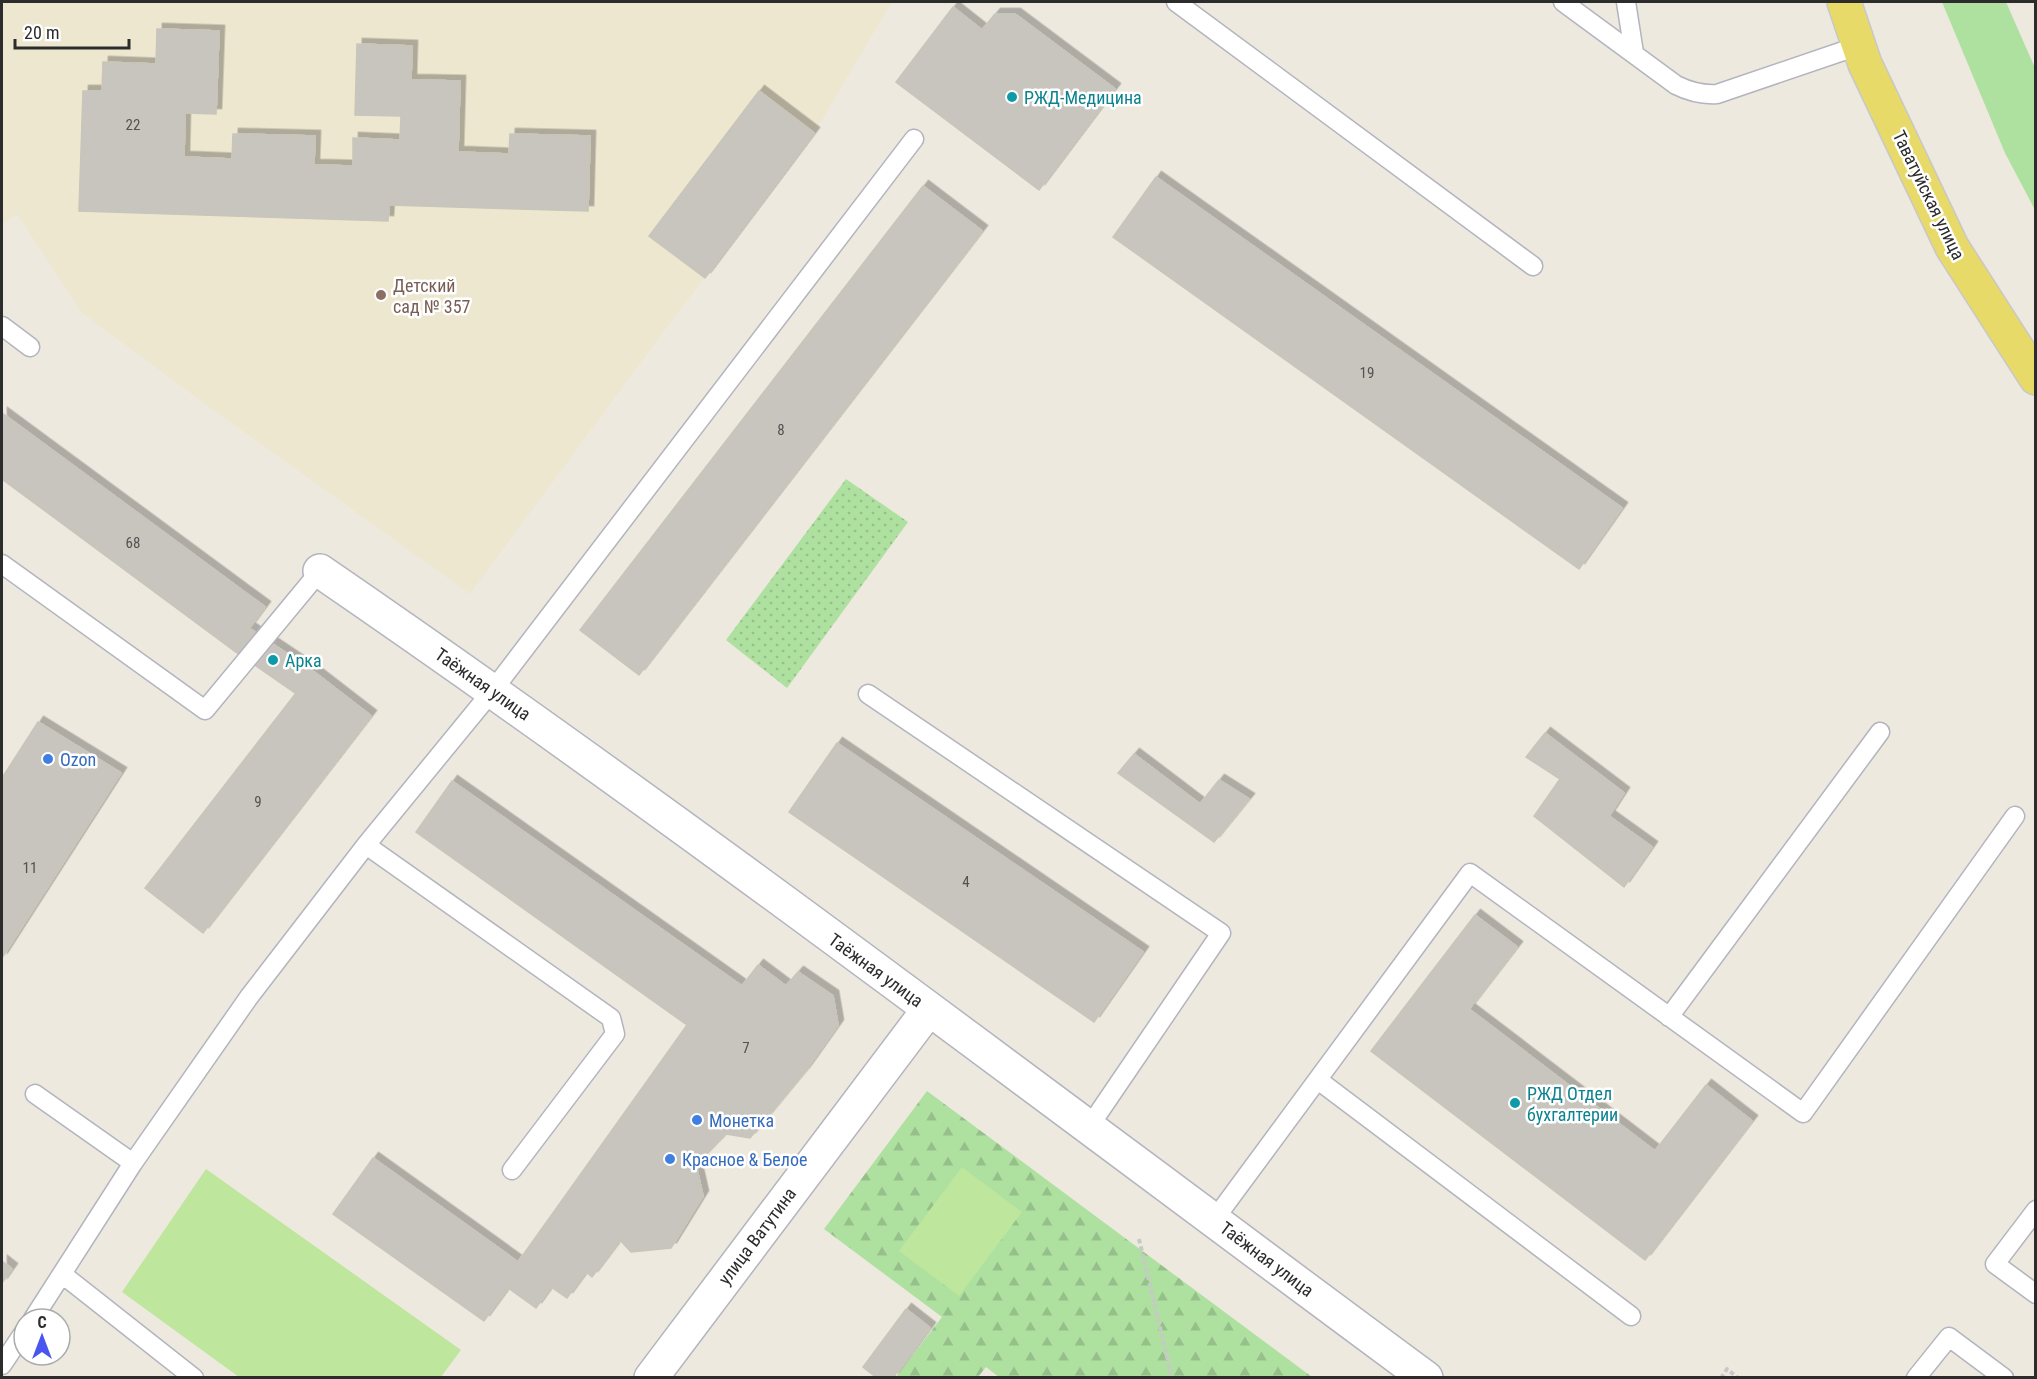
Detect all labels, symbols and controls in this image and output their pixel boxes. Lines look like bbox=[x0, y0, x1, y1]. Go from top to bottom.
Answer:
scale bar bbox=[15, 12, 129, 50]
text: 20 m bbox=[24, 22, 59, 43]
place label: РЖД-Медицина bbox=[1024, 87, 1142, 108]
marker: РЖД-Медицина bbox=[1005, 90, 1019, 104]
house number: 22 bbox=[126, 116, 140, 134]
street label: Таватуйская улица bbox=[1889, 127, 1969, 263]
place label: Детский сад № 357 bbox=[393, 275, 471, 317]
marker: Детский сад № 357 bbox=[374, 288, 388, 302]
house number: 19 bbox=[1360, 364, 1374, 382]
house number: 8 bbox=[777, 421, 785, 439]
house number: 68 bbox=[126, 534, 140, 552]
street label: Таёжная улица bbox=[431, 643, 535, 725]
place label: Арка bbox=[285, 650, 322, 671]
marker: Арка bbox=[266, 653, 280, 667]
place label: Ozon bbox=[60, 749, 96, 770]
marker: Ozon bbox=[41, 752, 55, 766]
house number: 9 bbox=[254, 793, 262, 811]
house number: 11 bbox=[23, 859, 37, 877]
house number: 4 bbox=[962, 873, 970, 891]
street label: Таёжная улица bbox=[825, 929, 927, 1011]
house number: 7 bbox=[742, 1039, 750, 1057]
place label: РЖД Отдел бухгалтерии bbox=[1527, 1083, 1618, 1125]
marker: РЖД Отдел бухгалтерии bbox=[1508, 1096, 1522, 1110]
place label: Монетка bbox=[709, 1110, 774, 1131]
marker: Монетка bbox=[690, 1113, 704, 1127]
place label: Красное & Белое bbox=[682, 1149, 807, 1170]
marker: Красное & Белое bbox=[663, 1152, 677, 1166]
street label: улица Ватутина bbox=[714, 1183, 800, 1289]
street label: Таёжная улица bbox=[1216, 1217, 1318, 1301]
north arrow bbox=[12, 1307, 72, 1367]
text: С bbox=[37, 1313, 47, 1332]

